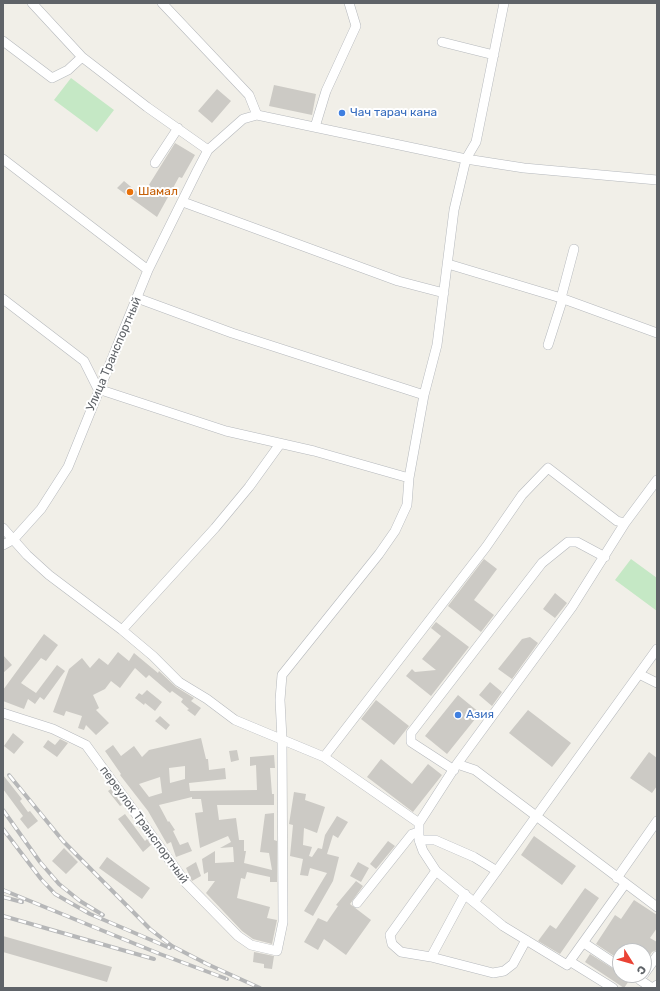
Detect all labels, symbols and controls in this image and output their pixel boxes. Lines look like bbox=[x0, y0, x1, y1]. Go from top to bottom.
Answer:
place label: Чач тарач кана bbox=[350, 106, 437, 120]
marker: Чач тарач кана bbox=[337, 108, 347, 118]
place label: Шамал bbox=[138, 185, 178, 199]
marker: Шамал bbox=[125, 187, 135, 197]
street label: Улица Транспортный bbox=[83, 295, 145, 413]
place label: Азия bbox=[466, 708, 494, 722]
marker: Азия bbox=[453, 710, 463, 720]
street label: переулок Транспортный bbox=[96, 763, 192, 887]
north arrow bbox=[612, 943, 652, 983]
text: С bbox=[634, 963, 649, 977]

